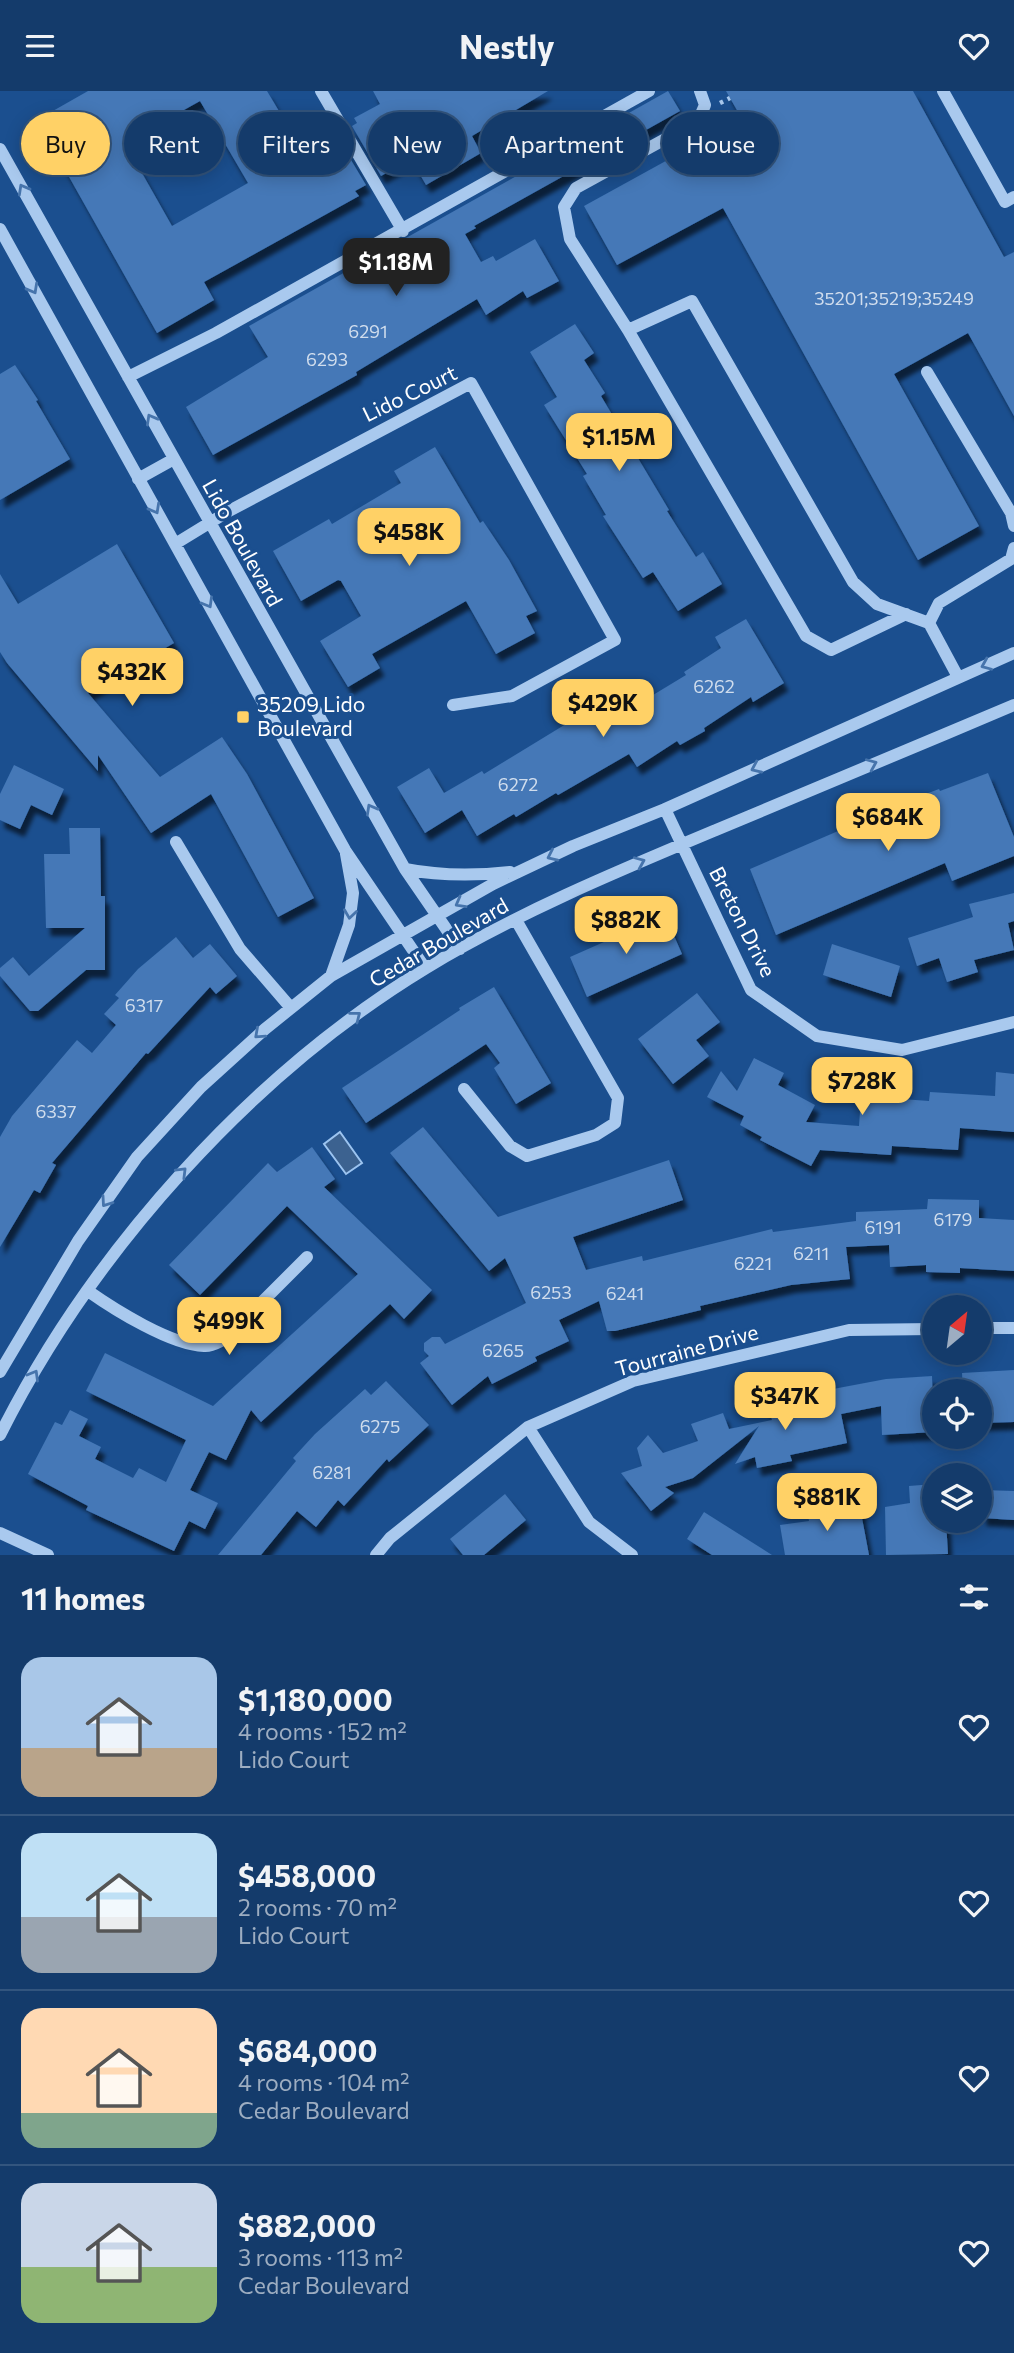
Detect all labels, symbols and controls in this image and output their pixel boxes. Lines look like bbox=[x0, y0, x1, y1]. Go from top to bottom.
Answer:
text: Nestly bbox=[459, 26, 555, 66]
icon: menu bbox=[21, 27, 59, 65]
icon: heart bbox=[955, 27, 993, 65]
chip: Buy bbox=[21, 112, 110, 175]
chip: Rent bbox=[124, 112, 224, 175]
chip: Filters bbox=[238, 112, 354, 175]
chip: New bbox=[368, 112, 466, 175]
chip: Apartment bbox=[480, 112, 648, 175]
chip: House bbox=[662, 112, 779, 175]
one-way arrow bbox=[18, 184, 31, 197]
pin: $1.18M bbox=[339, 239, 453, 298]
text: $1.18M bbox=[359, 247, 433, 275]
one-way arrow bbox=[25, 282, 38, 294]
house number: 35201;35219;35249 bbox=[814, 287, 974, 309]
house number: 6291 bbox=[348, 320, 388, 342]
house number: 6293 bbox=[306, 348, 348, 370]
street label: Lido Court bbox=[358, 359, 461, 426]
pin: $1.15M bbox=[562, 413, 676, 473]
one-way arrow bbox=[146, 414, 159, 426]
text: $1.15M bbox=[582, 422, 656, 450]
street label: Lido Boulevard bbox=[198, 474, 289, 610]
one-way arrow bbox=[147, 502, 161, 515]
pin: $458K bbox=[360, 509, 458, 568]
text: $458K bbox=[373, 517, 445, 545]
one-way arrow bbox=[200, 596, 213, 608]
pin: $432K bbox=[83, 649, 181, 708]
text: $432K bbox=[97, 657, 167, 685]
one-way arrow bbox=[981, 657, 993, 671]
house number: 6262 bbox=[693, 675, 735, 697]
pin: $429K bbox=[554, 679, 652, 739]
text: $429K bbox=[568, 688, 638, 716]
place label: 35209 Lido Boulevard bbox=[257, 691, 365, 740]
marker: 35209 Lido Boulevard bbox=[235, 709, 251, 725]
one-way arrow bbox=[866, 759, 878, 773]
one-way arrow bbox=[751, 760, 763, 774]
house number: 6272 bbox=[498, 773, 538, 795]
pin: $684K bbox=[839, 793, 937, 853]
text: $684K bbox=[852, 802, 924, 830]
one-way arrow bbox=[366, 804, 379, 817]
one-way arrow bbox=[547, 848, 559, 862]
one-way arrow bbox=[633, 856, 645, 870]
street label: Breton Drive bbox=[705, 862, 782, 981]
street label: Cedar Boulevard bbox=[364, 892, 512, 992]
one-way arrow bbox=[455, 894, 468, 907]
pin: $882K bbox=[577, 897, 675, 956]
text: $882K bbox=[591, 905, 661, 933]
one-way arrow bbox=[343, 908, 358, 920]
house number: 6317 bbox=[125, 994, 163, 1016]
one-way arrow bbox=[348, 1012, 361, 1025]
one-way arrow bbox=[254, 1026, 267, 1039]
pin: $728K bbox=[813, 1058, 911, 1117]
text: $728K bbox=[827, 1066, 897, 1094]
house number: 6337 bbox=[36, 1100, 76, 1122]
one-way arrow bbox=[174, 1168, 187, 1181]
one-way arrow bbox=[102, 1194, 114, 1207]
house number: 6179 bbox=[933, 1208, 973, 1230]
house number: 6191 bbox=[864, 1216, 902, 1238]
house number: 6211 bbox=[793, 1242, 829, 1264]
house number: 6221 bbox=[734, 1252, 772, 1274]
house number: 6253 bbox=[530, 1281, 572, 1303]
house number: 6241 bbox=[606, 1282, 644, 1304]
north arrow bbox=[922, 1295, 992, 1365]
map controls bbox=[922, 1295, 992, 1533]
pin: $499K bbox=[180, 1297, 278, 1357]
text: $499K bbox=[193, 1306, 265, 1334]
street label: Tourraine Drive bbox=[612, 1318, 761, 1381]
house number: 6265 bbox=[482, 1339, 524, 1361]
one-way arrow bbox=[25, 1370, 38, 1383]
pin: $347K bbox=[736, 1373, 834, 1432]
button: locate bbox=[922, 1379, 992, 1449]
text: $347K bbox=[751, 1381, 819, 1409]
house number: 6275 bbox=[360, 1415, 400, 1437]
house number: 6281 bbox=[312, 1461, 352, 1483]
button: layers bbox=[922, 1463, 992, 1533]
pin: $881K bbox=[778, 1473, 876, 1533]
text: $881K bbox=[793, 1482, 861, 1510]
icon: filters bbox=[955, 1578, 993, 1616]
text: 11 homes bbox=[21, 1579, 145, 1616]
text: $1,180,000 bbox=[238, 1680, 393, 1717]
icon: home bbox=[77, 1685, 161, 1769]
icon: heart bbox=[955, 1708, 993, 1746]
text: 4 rooms · 152 m² bbox=[238, 1717, 407, 1745]
text: Lido Court bbox=[238, 1745, 349, 1773]
text: $458,000 bbox=[238, 1856, 376, 1893]
icon: home bbox=[77, 1861, 161, 1945]
icon: heart bbox=[955, 1884, 993, 1922]
text: 2 rooms · 70 m² bbox=[238, 1893, 397, 1921]
text: Lido Court bbox=[238, 1921, 349, 1949]
text: $684,000 bbox=[238, 2031, 377, 2068]
icon: home bbox=[77, 2036, 161, 2120]
icon: heart bbox=[955, 2059, 993, 2097]
text: 4 rooms · 104 m² bbox=[238, 2068, 410, 2096]
text: Cedar Boulevard bbox=[238, 2096, 410, 2124]
text: $882,000 bbox=[238, 2206, 376, 2243]
icon: home bbox=[77, 2211, 161, 2295]
icon: heart bbox=[955, 2234, 993, 2272]
text: 3 rooms · 113 m² bbox=[238, 2243, 403, 2271]
text: Cedar Boulevard bbox=[238, 2271, 410, 2299]

